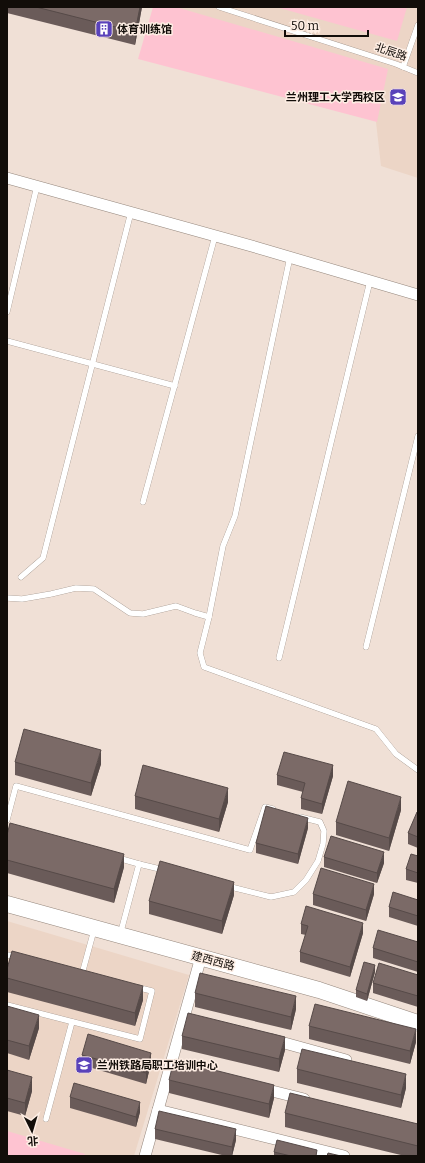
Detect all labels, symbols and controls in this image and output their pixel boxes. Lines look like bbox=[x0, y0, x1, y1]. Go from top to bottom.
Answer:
scale bar bbox=[285, 12, 368, 38]
building icon: 体育训练馆 bbox=[94, 19, 114, 39]
text: 50 m bbox=[291, 19, 320, 33]
place label: 体育训练馆 bbox=[117, 23, 172, 36]
street label: 北辰路 bbox=[373, 40, 409, 64]
school or university icon: 兰州理工大学西校区 bbox=[388, 87, 408, 107]
place label: 兰州理工大学西校区 bbox=[286, 91, 385, 104]
street label: 建西西路 bbox=[190, 949, 236, 973]
school or university icon: 兰州铁路局职工培训中心 bbox=[74, 1055, 94, 1075]
place label: 兰州铁路局职工培训中心 bbox=[97, 1059, 218, 1072]
north arrow bbox=[12, 1111, 52, 1151]
text: 北 bbox=[27, 1134, 39, 1147]

